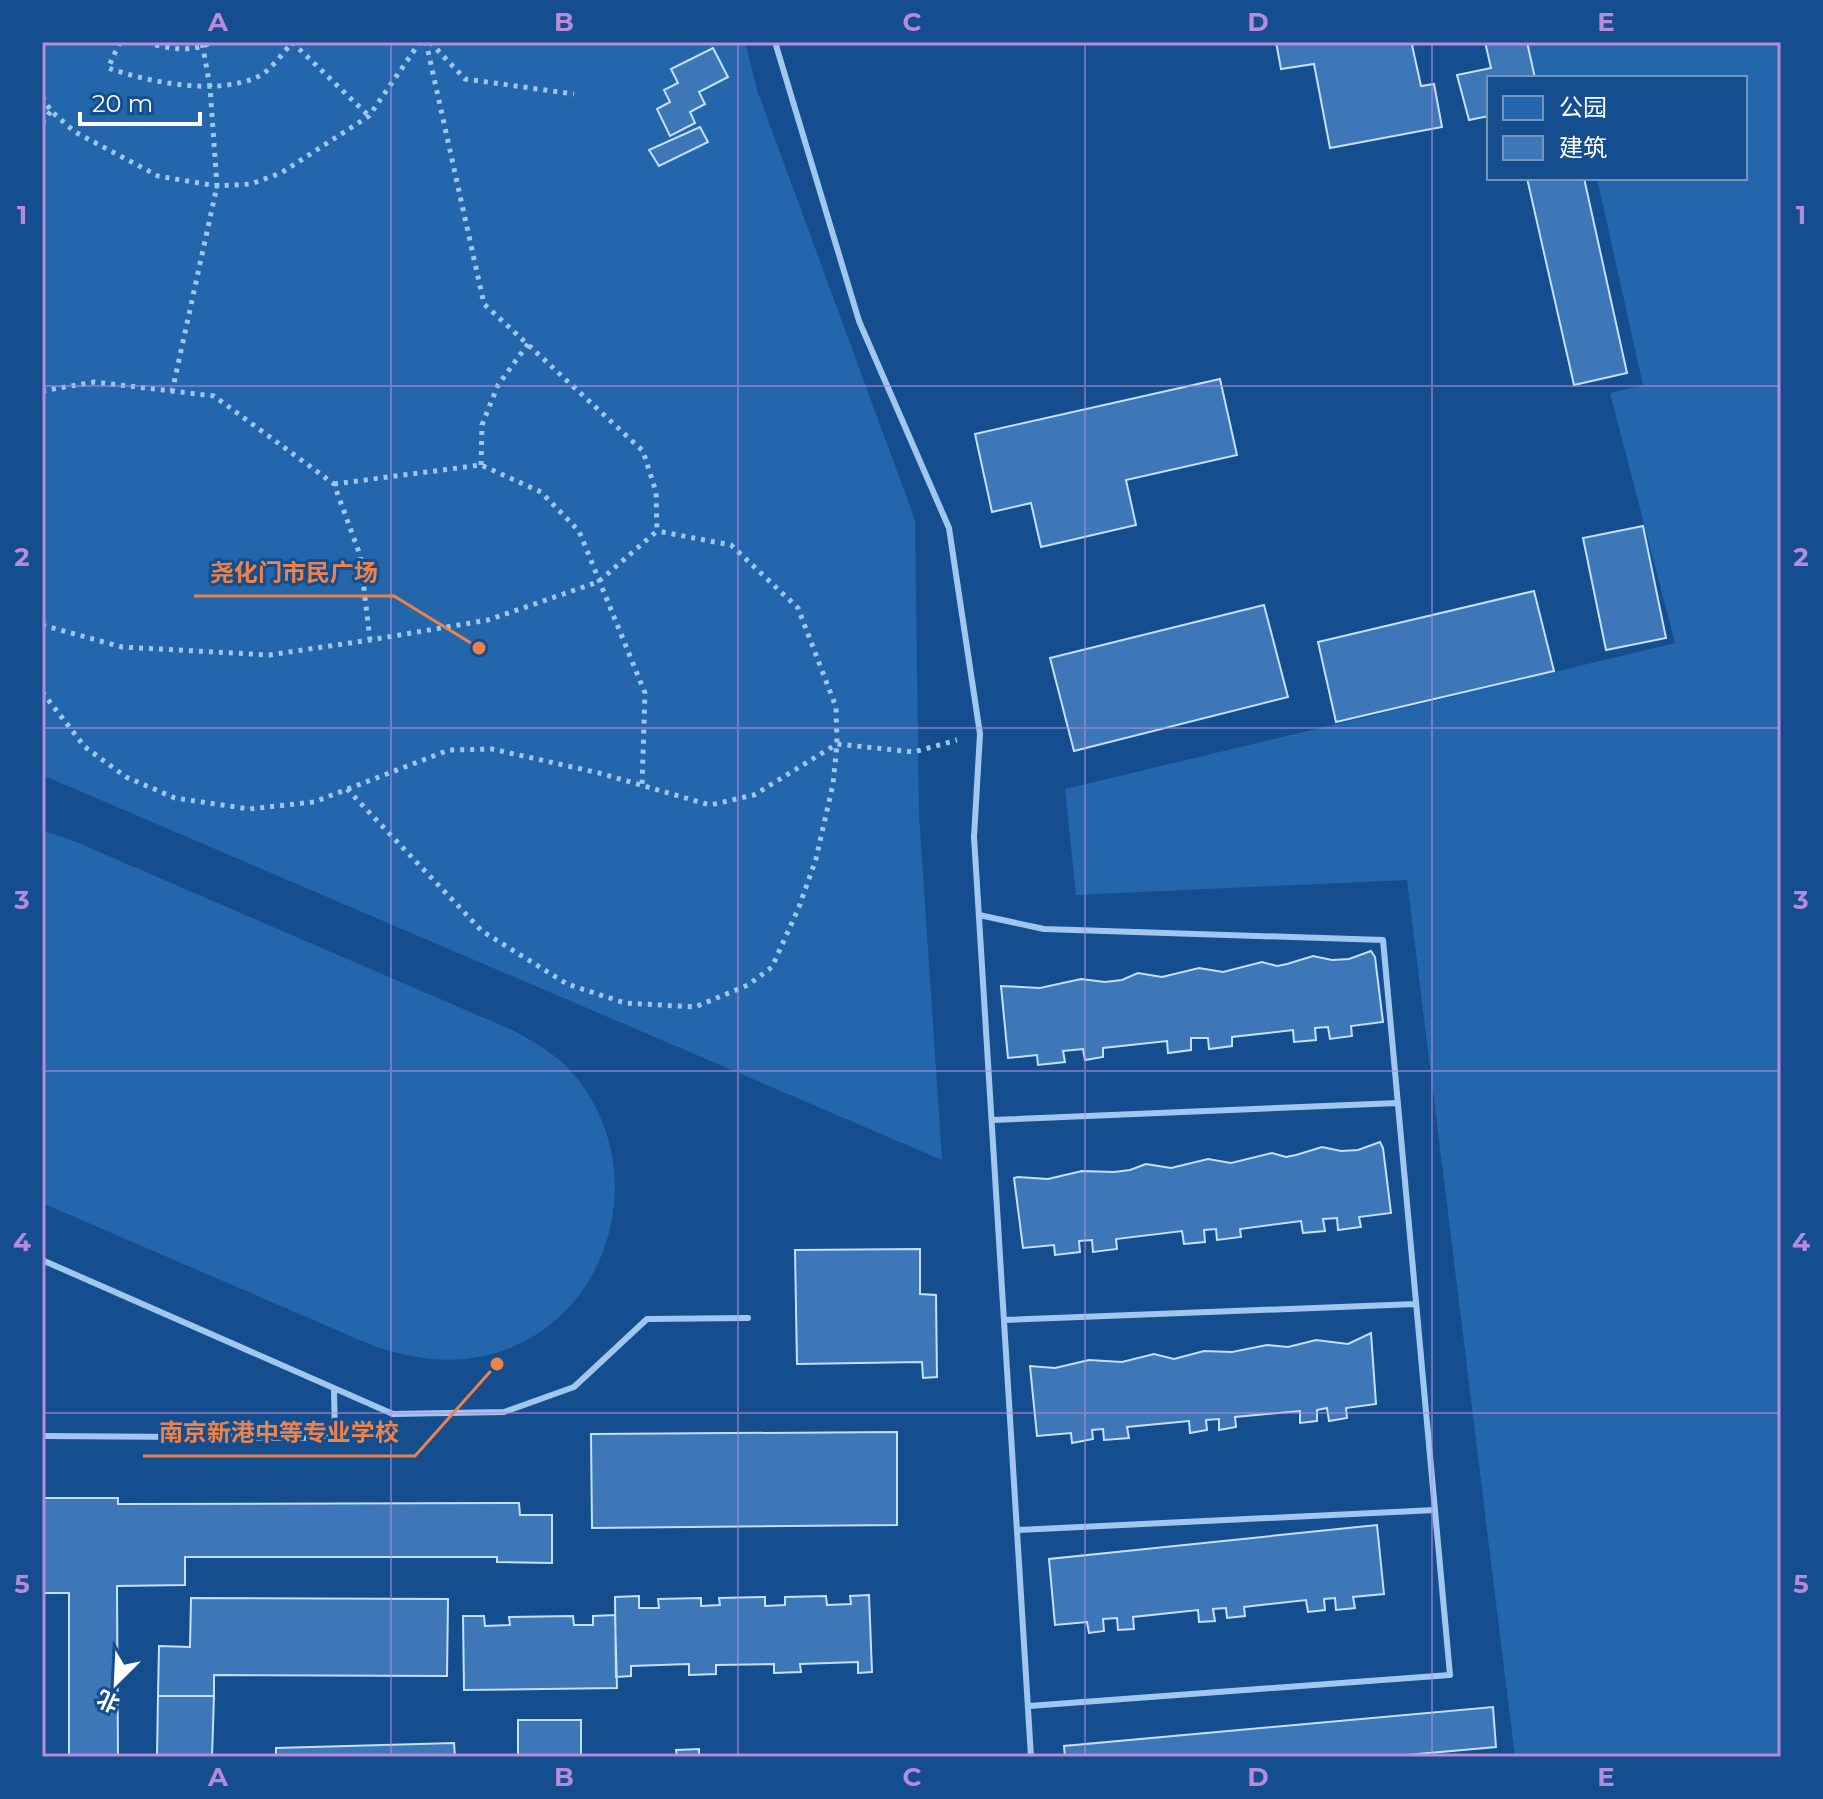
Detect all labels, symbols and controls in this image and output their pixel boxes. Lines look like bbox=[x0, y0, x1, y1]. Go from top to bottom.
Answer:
text: A bbox=[207, 6, 229, 38]
text: B bbox=[554, 6, 574, 38]
text: C bbox=[903, 6, 922, 38]
text: D bbox=[1247, 6, 1269, 38]
text: E bbox=[1597, 6, 1615, 38]
scale bar bbox=[80, 76, 200, 126]
legend bbox=[1487, 76, 1747, 180]
text: 20 m bbox=[92, 89, 153, 118]
text: 公园 bbox=[1559, 93, 1607, 122]
text: 建筑 bbox=[1559, 133, 1607, 162]
text: 1 bbox=[17, 199, 27, 231]
text: 1 bbox=[1796, 199, 1806, 231]
text: 2 bbox=[14, 541, 30, 573]
text: 2 bbox=[1793, 541, 1809, 573]
callout: 尧化门市民广场 bbox=[194, 548, 394, 596]
text: 尧化门市民广场 bbox=[210, 558, 378, 587]
text: 3 bbox=[13, 884, 30, 916]
text: 3 bbox=[1792, 884, 1809, 916]
text: 4 bbox=[13, 1226, 31, 1258]
text: 4 bbox=[1792, 1226, 1810, 1258]
callout: 南京新港中等专业学校 bbox=[143, 1408, 415, 1456]
text: 南京新港中等专业学校 bbox=[159, 1418, 399, 1447]
text: 5 bbox=[14, 1568, 30, 1600]
text: 5 bbox=[1793, 1568, 1809, 1600]
north arrow bbox=[76, 1643, 156, 1723]
text: 北 bbox=[93, 1684, 124, 1718]
text: A bbox=[207, 1761, 229, 1793]
text: B bbox=[554, 1761, 574, 1793]
text: C bbox=[903, 1761, 922, 1793]
text: D bbox=[1247, 1761, 1269, 1793]
text: E bbox=[1597, 1761, 1615, 1793]

